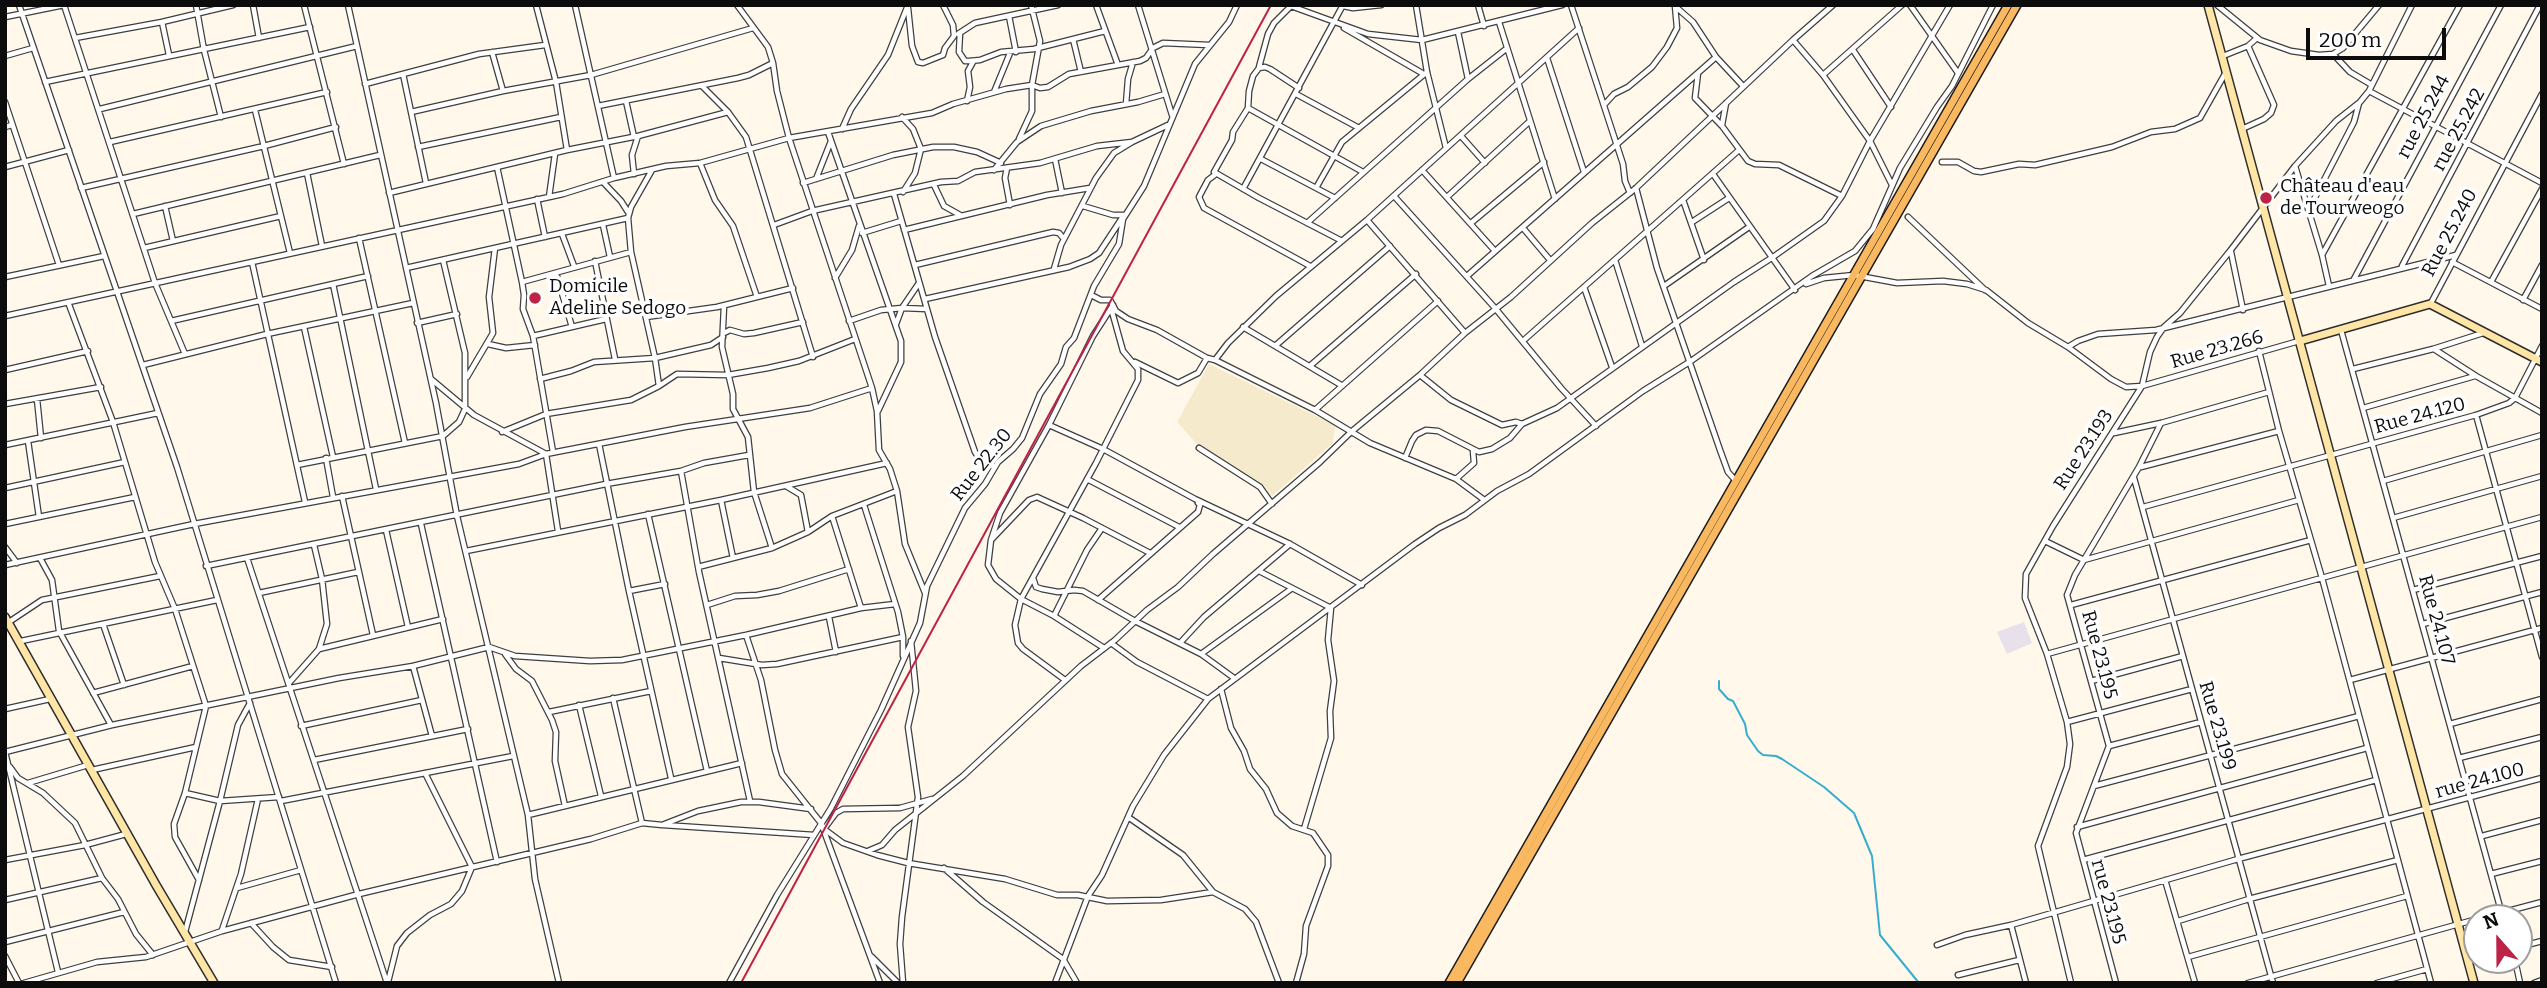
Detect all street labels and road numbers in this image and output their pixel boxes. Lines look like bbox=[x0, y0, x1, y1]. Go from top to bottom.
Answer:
street label: rue 25.244 bbox=[2393, 71, 2455, 163]
street label: rue 25.242 bbox=[2428, 85, 2490, 175]
street label: Rue 25.240 bbox=[2417, 185, 2483, 281]
street label: Rue 23.266 bbox=[2168, 326, 2266, 374]
street label: Rue 24.120 bbox=[2372, 393, 2468, 439]
street label: Rue 23.193 bbox=[2050, 406, 2118, 494]
street label: Rue 22.30 bbox=[947, 424, 1017, 506]
street label: Rue 24.107 bbox=[2413, 572, 2459, 668]
street label: Rue 23.195 bbox=[2076, 608, 2122, 702]
street label: Rue 23.199 bbox=[2193, 679, 2241, 773]
street label: rue 24.100 bbox=[2433, 758, 2527, 804]
street label: rue 23.195 bbox=[2086, 857, 2130, 947]

